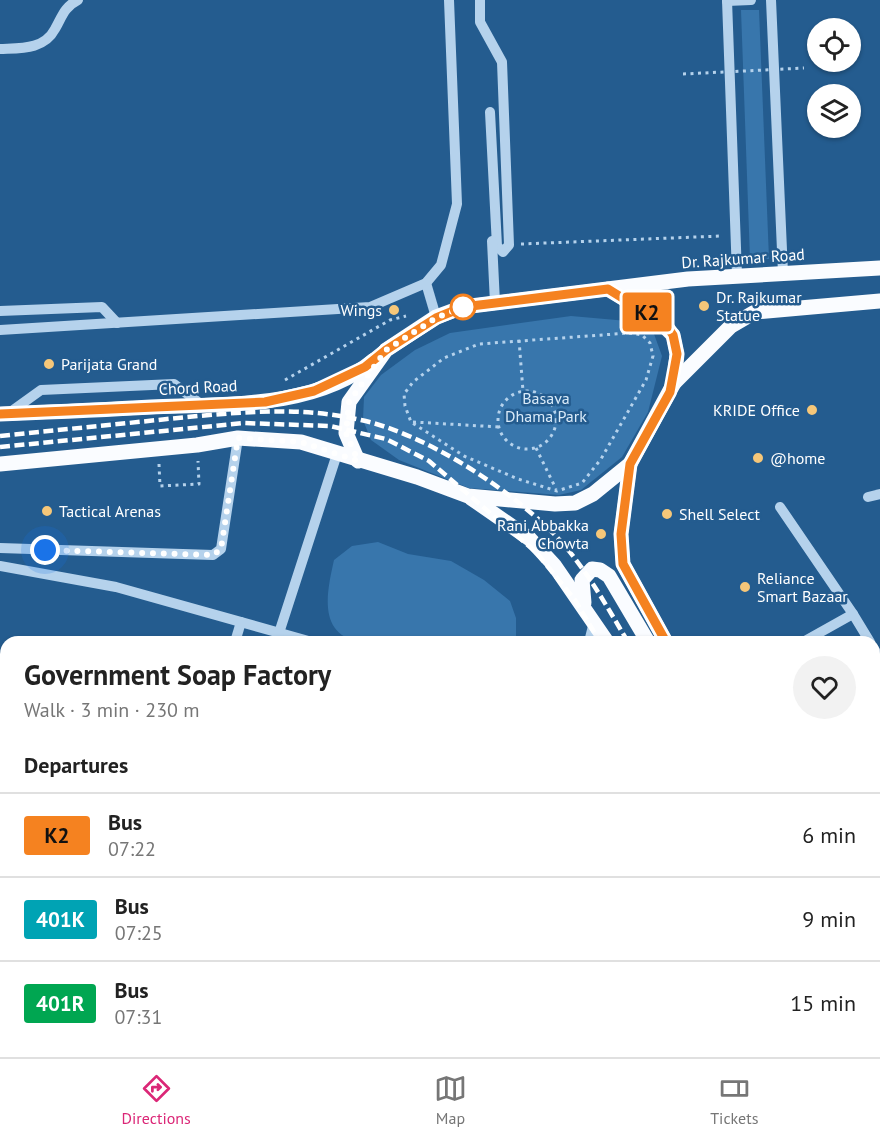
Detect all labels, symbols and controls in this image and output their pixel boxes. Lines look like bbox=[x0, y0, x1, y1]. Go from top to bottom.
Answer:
map controls bbox=[807, 18, 861, 138]
button: locate bbox=[807, 18, 861, 72]
button: layers bbox=[807, 84, 861, 138]
street label: Dr. Rajkumar Road bbox=[681, 244, 805, 272]
place label: Dr. Rajkumar Statue bbox=[716, 287, 802, 325]
line badge: K2 bbox=[620, 292, 674, 332]
unlabelled marker bbox=[450, 294, 476, 320]
text: K2 bbox=[635, 299, 659, 326]
marker: Dr. Rajkumar Statue bbox=[697, 299, 711, 313]
place label: Wings bbox=[340, 300, 382, 320]
marker: Wings bbox=[387, 303, 401, 317]
place label: Parijata Grand bbox=[61, 354, 157, 374]
marker: Parijata Grand bbox=[42, 357, 56, 371]
street label: Chord Road bbox=[158, 375, 238, 399]
park label: Basava Dhama Park bbox=[505, 388, 587, 426]
place label: KRIDE Office bbox=[713, 400, 800, 420]
marker: KRIDE Office bbox=[805, 403, 819, 417]
place label: @home bbox=[770, 448, 825, 468]
marker: @home bbox=[751, 451, 765, 465]
place label: Tactical Arenas bbox=[59, 501, 161, 521]
marker: Tactical Arenas bbox=[40, 504, 54, 518]
place label: Shell Select bbox=[679, 504, 760, 524]
marker: Shell Select bbox=[660, 507, 674, 521]
place label: Rani Abbakka Chowta bbox=[497, 515, 589, 553]
marker: Rani Abbakka Chowta bbox=[594, 527, 608, 541]
your location bbox=[30, 535, 60, 565]
place label: Reliance Smart Bazaar bbox=[757, 568, 848, 606]
marker: Reliance Smart Bazaar bbox=[738, 580, 752, 594]
text: Government Soap Factory bbox=[24, 656, 331, 693]
button: heart bbox=[793, 656, 856, 719]
text: Walk · 3 min · 230 m bbox=[24, 697, 200, 723]
text: Departures bbox=[24, 751, 128, 779]
text: Bus bbox=[108, 808, 142, 836]
text: 6 min bbox=[802, 821, 856, 849]
text: K2 bbox=[45, 822, 69, 849]
text: 07:22 bbox=[108, 836, 156, 862]
text: Bus bbox=[115, 892, 149, 920]
text: 9 min bbox=[802, 905, 856, 933]
text: 401K bbox=[36, 906, 85, 933]
text: 07:25 bbox=[115, 920, 163, 946]
text: Bus bbox=[114, 976, 149, 1004]
text: 15 min bbox=[790, 989, 856, 1017]
text: 401R bbox=[36, 990, 84, 1017]
text: 07:31 bbox=[114, 1004, 162, 1030]
tab: Directions bbox=[122, 1072, 191, 1128]
tab: Map bbox=[434, 1072, 467, 1128]
tab: Tickets bbox=[710, 1072, 758, 1128]

